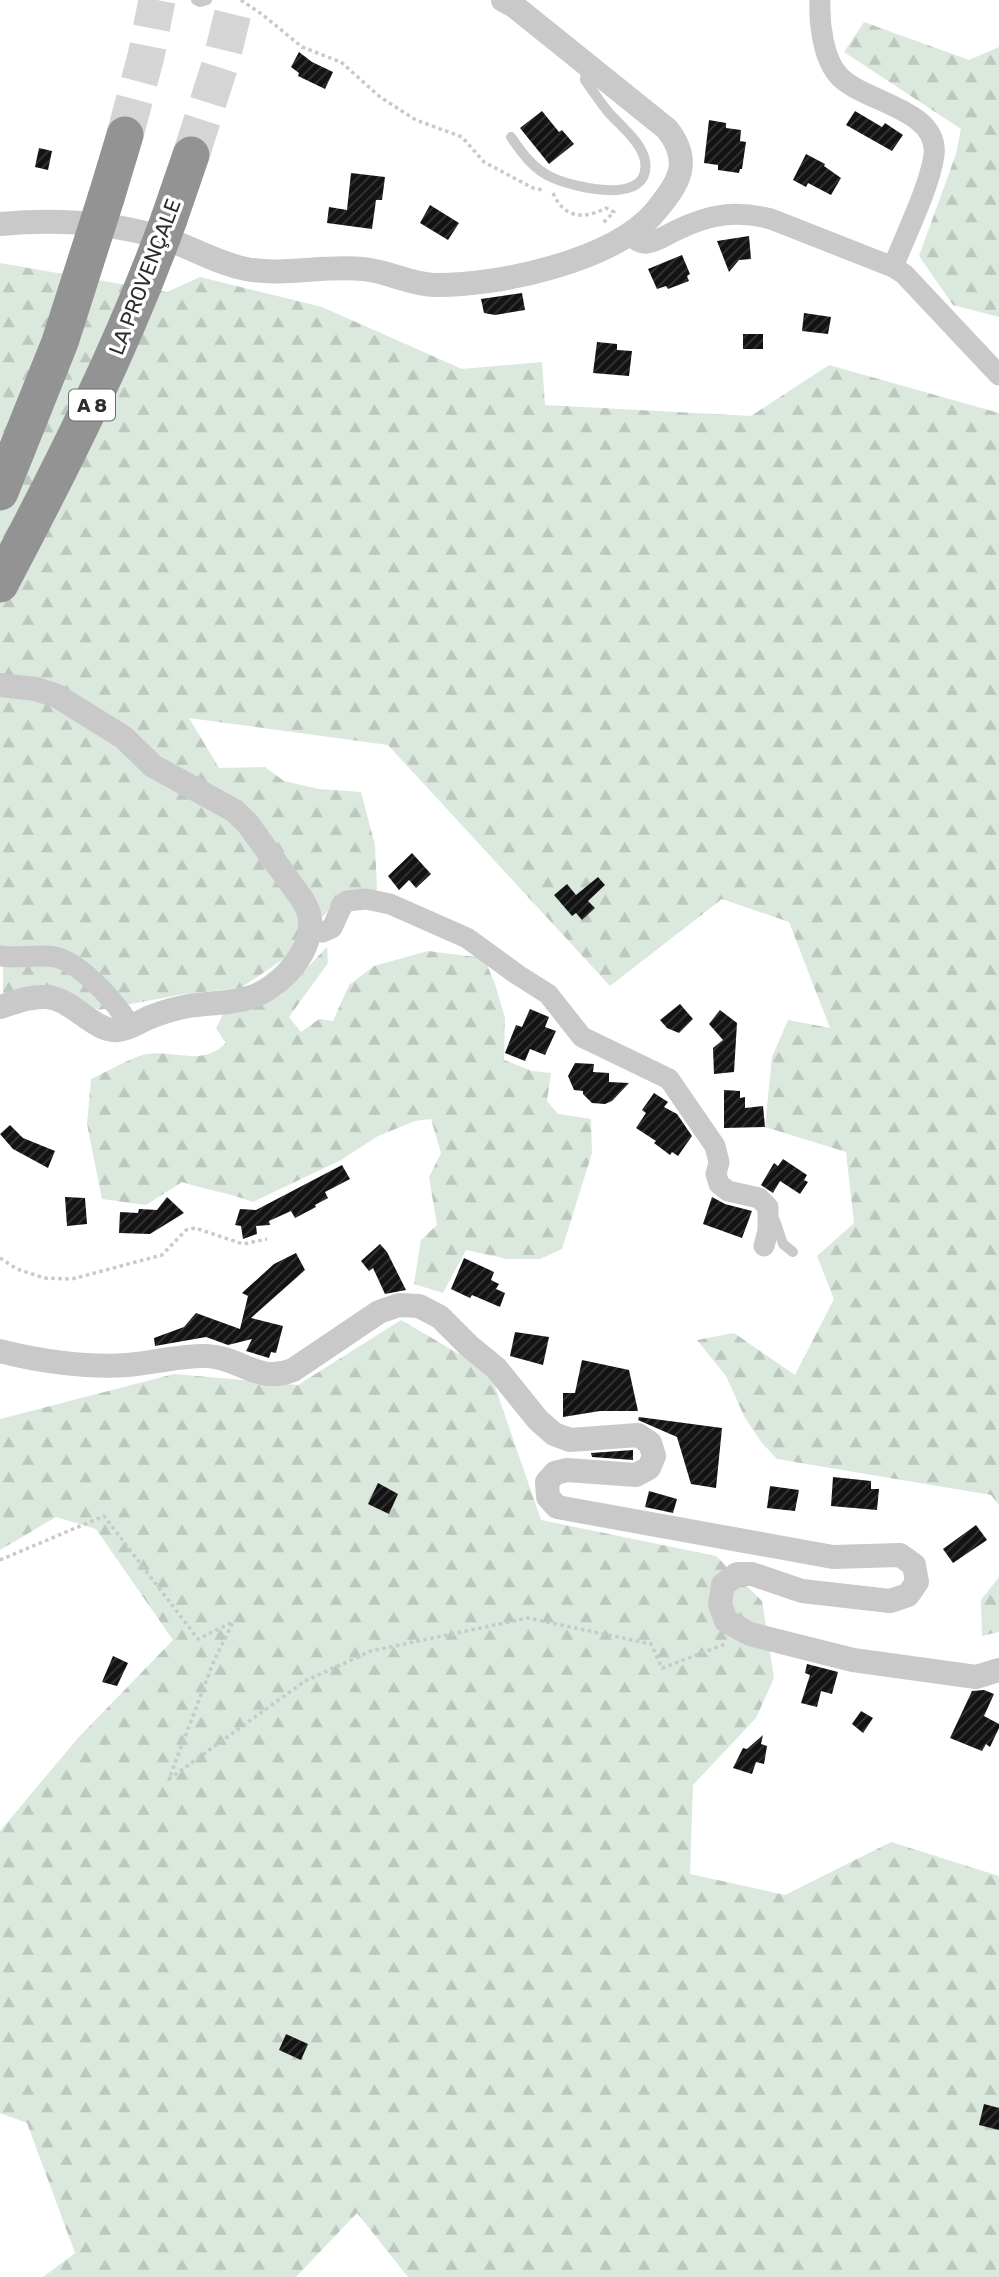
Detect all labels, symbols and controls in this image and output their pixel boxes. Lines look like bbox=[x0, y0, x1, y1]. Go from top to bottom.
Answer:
street label: LA PROVENÇALE bbox=[103, 195, 186, 358]
road number: A 8 bbox=[69, 390, 115, 420]

